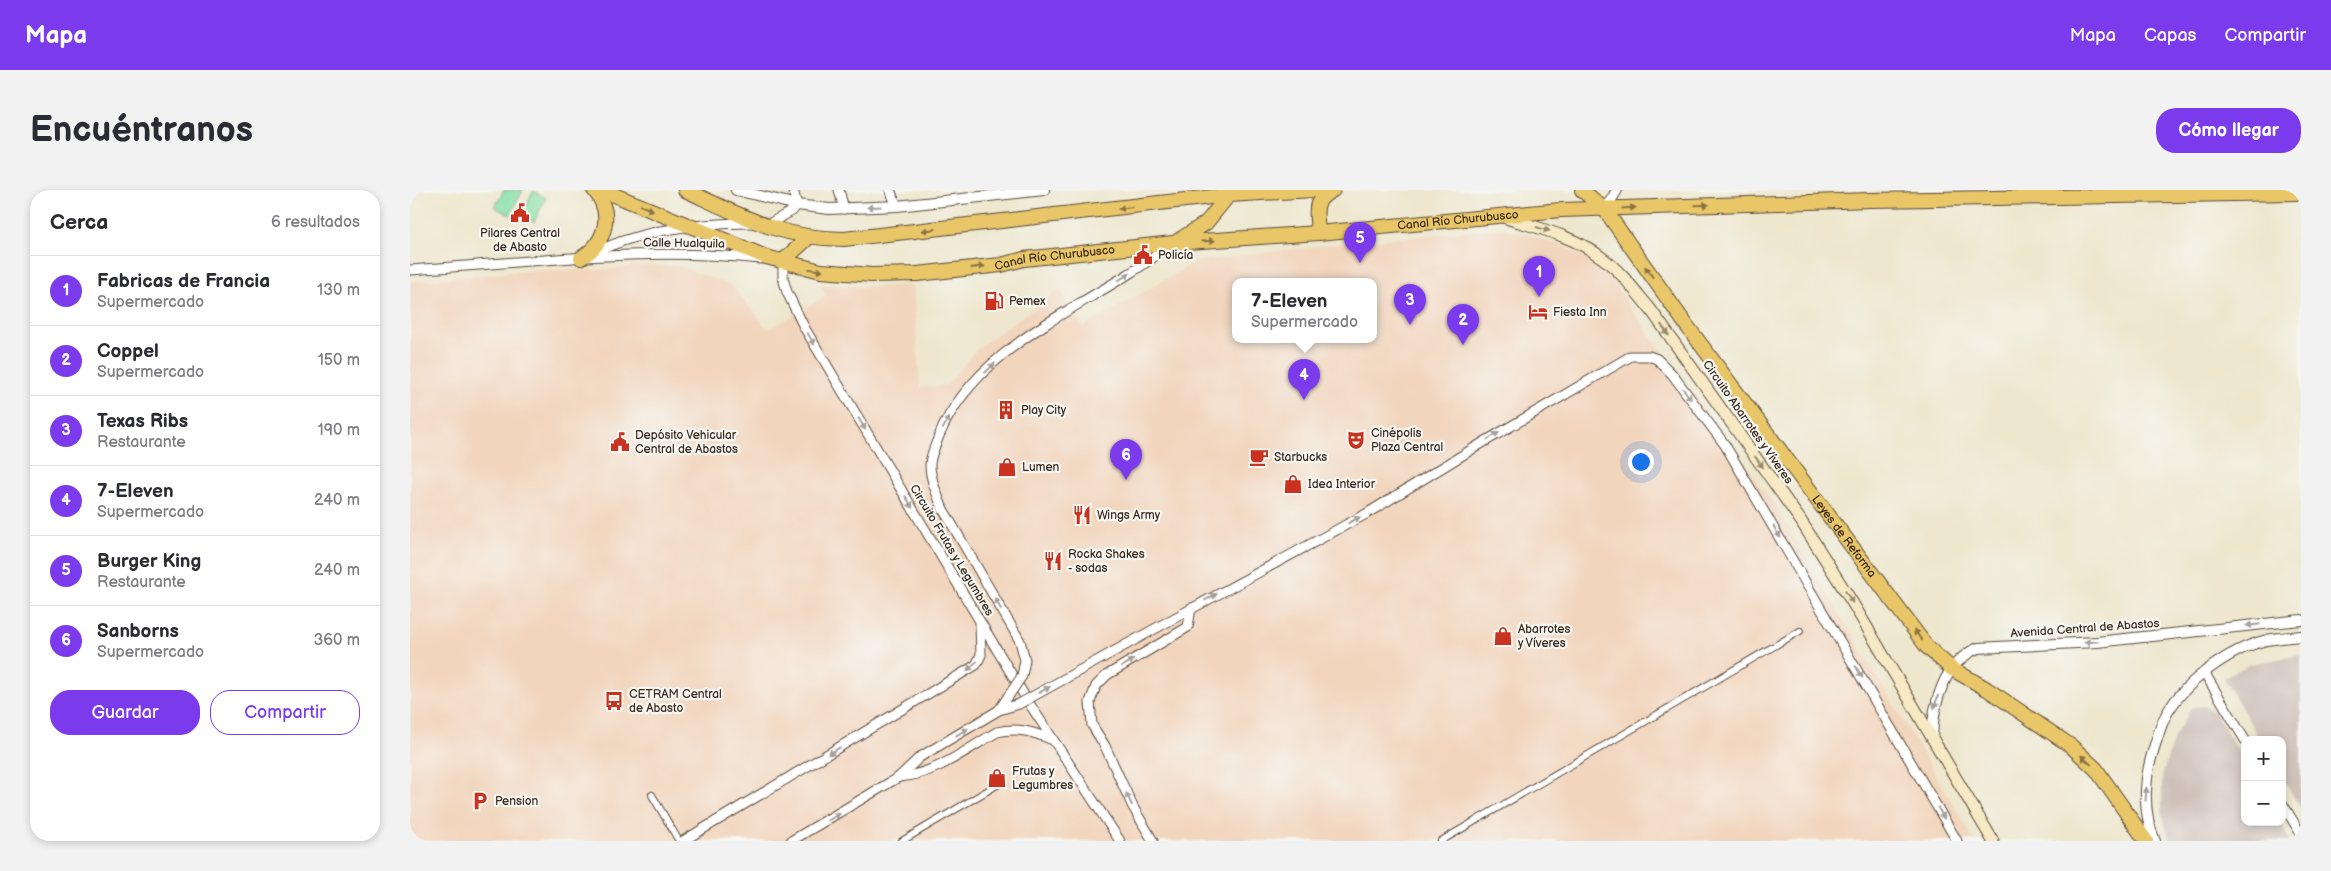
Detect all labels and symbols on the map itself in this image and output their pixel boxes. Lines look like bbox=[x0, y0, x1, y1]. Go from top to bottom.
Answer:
one-way arrow bbox=[1694, 201, 1710, 209]
public building icon: Pilares Central de Abasto bbox=[509, 202, 531, 224]
one-way arrow bbox=[865, 204, 881, 212]
one-way arrow bbox=[1117, 204, 1133, 212]
one-way arrow bbox=[1621, 204, 1637, 212]
one-way arrow bbox=[640, 205, 654, 213]
street label: Canal Río Churubusco bbox=[1397, 207, 1519, 233]
pin: 5 bbox=[1344, 222, 1376, 263]
place label: Pilares Central de Abasto bbox=[480, 226, 560, 255]
one-way arrow bbox=[921, 226, 937, 234]
one-way arrow bbox=[1535, 226, 1550, 234]
street label: Calle Hualquila bbox=[643, 235, 725, 252]
one-way arrow bbox=[1201, 236, 1217, 244]
street label: Canal Río Churubusco bbox=[994, 242, 1116, 274]
public building icon: Policía bbox=[1132, 244, 1154, 266]
place label: Policía bbox=[1158, 248, 1194, 263]
pin: 1 bbox=[1523, 256, 1555, 297]
one-way arrow bbox=[970, 262, 986, 270]
one-way arrow bbox=[1644, 265, 1654, 279]
one-way arrow bbox=[808, 266, 824, 274]
one-way arrow bbox=[1118, 272, 1131, 281]
pin: 3 bbox=[1394, 284, 1426, 325]
fuel station icon: Pemex bbox=[983, 290, 1005, 312]
place label: Pemex bbox=[1009, 294, 1046, 309]
hotel icon: Fiesta Inn bbox=[1527, 301, 1549, 323]
pin: 2 bbox=[1447, 304, 1479, 345]
place label: Fiesta Inn bbox=[1553, 305, 1607, 320]
one-way arrow bbox=[1660, 323, 1670, 337]
one-way arrow bbox=[807, 332, 816, 345]
street label: Circuito Abarrotes y Víveres bbox=[1699, 358, 1796, 487]
pin: 4 bbox=[1288, 359, 1320, 400]
one-way arrow bbox=[984, 362, 996, 374]
one-way arrow bbox=[1682, 388, 1692, 401]
building icon: Play City bbox=[995, 399, 1017, 421]
place label: Play City bbox=[1021, 403, 1067, 418]
one-way arrow bbox=[942, 416, 950, 430]
one-way arrow bbox=[858, 417, 867, 430]
place label: Cinépolis Plaza Central bbox=[1371, 426, 1443, 455]
place label: Depósito Vehicular Central de Abastos bbox=[635, 428, 738, 457]
theatre icon: Cinépolis Plaza Central bbox=[1345, 429, 1367, 451]
public building icon: Depósito Vehicular Central de Abastos bbox=[609, 431, 631, 453]
one-way arrow bbox=[1486, 432, 1501, 440]
pin: 6 bbox=[1110, 439, 1142, 480]
cafe icon: Starbucks bbox=[1248, 446, 1270, 468]
your location bbox=[1628, 449, 1654, 475]
place label: Starbucks bbox=[1274, 450, 1327, 465]
shop icon: Lumen bbox=[996, 456, 1018, 478]
one-way arrow bbox=[1754, 456, 1764, 469]
place label: Lumen bbox=[1022, 460, 1060, 475]
shop icon: Idea Interior bbox=[1282, 473, 1304, 495]
place label: Idea Interior bbox=[1308, 477, 1376, 492]
street label: Circuito Frutas y Legumbres bbox=[906, 482, 997, 619]
street label: Leyes de Reforma bbox=[1808, 492, 1879, 581]
one-way arrow bbox=[904, 495, 913, 508]
restaurant icon: Wings Army bbox=[1071, 504, 1093, 526]
place label: Wings Army bbox=[1097, 508, 1161, 523]
one-way arrow bbox=[1347, 516, 1361, 524]
one-way arrow bbox=[1772, 526, 1781, 539]
place label: Rocka Shakes - sodas bbox=[1068, 547, 1145, 576]
restaurant icon: Rocka Shakes - sodas bbox=[1042, 550, 1064, 572]
one-way arrow bbox=[1845, 591, 1854, 604]
one-way arrow bbox=[1205, 593, 1218, 602]
one-way arrow bbox=[994, 597, 1003, 610]
street label: Avenida Central de Abastos bbox=[2010, 616, 2160, 641]
one-way arrow bbox=[2244, 621, 2260, 629]
place label: Abarrotes y Víveres bbox=[1517, 622, 1570, 651]
shop icon: Abarrotes y Víveres bbox=[1492, 625, 1514, 647]
one-way arrow bbox=[1913, 628, 1923, 642]
one-way arrow bbox=[2083, 638, 2099, 646]
one-way arrow bbox=[1121, 658, 1134, 667]
one-way arrow bbox=[966, 660, 978, 672]
one-way arrow bbox=[1855, 665, 1864, 679]
one-way arrow bbox=[1037, 686, 1050, 695]
place label: CETRAM Central de Abasto bbox=[629, 687, 722, 716]
bus stop icon: CETRAM Central de Abasto bbox=[603, 690, 625, 712]
one-way arrow bbox=[1932, 695, 1940, 710]
one-way arrow bbox=[956, 727, 969, 736]
one-way arrow bbox=[827, 747, 840, 756]
one-way arrow bbox=[2080, 754, 2092, 766]
place label: Frutas y Legumbres bbox=[1012, 764, 1073, 793]
shop icon: Frutas y Legumbres bbox=[986, 767, 1008, 789]
one-way arrow bbox=[2142, 785, 2150, 801]
parking icon: Pension bbox=[469, 790, 491, 812]
one-way arrow bbox=[1125, 792, 1133, 806]
place label: Pension bbox=[495, 794, 539, 809]
one-way arrow bbox=[1937, 805, 1945, 820]
one-way arrow bbox=[826, 813, 841, 821]

